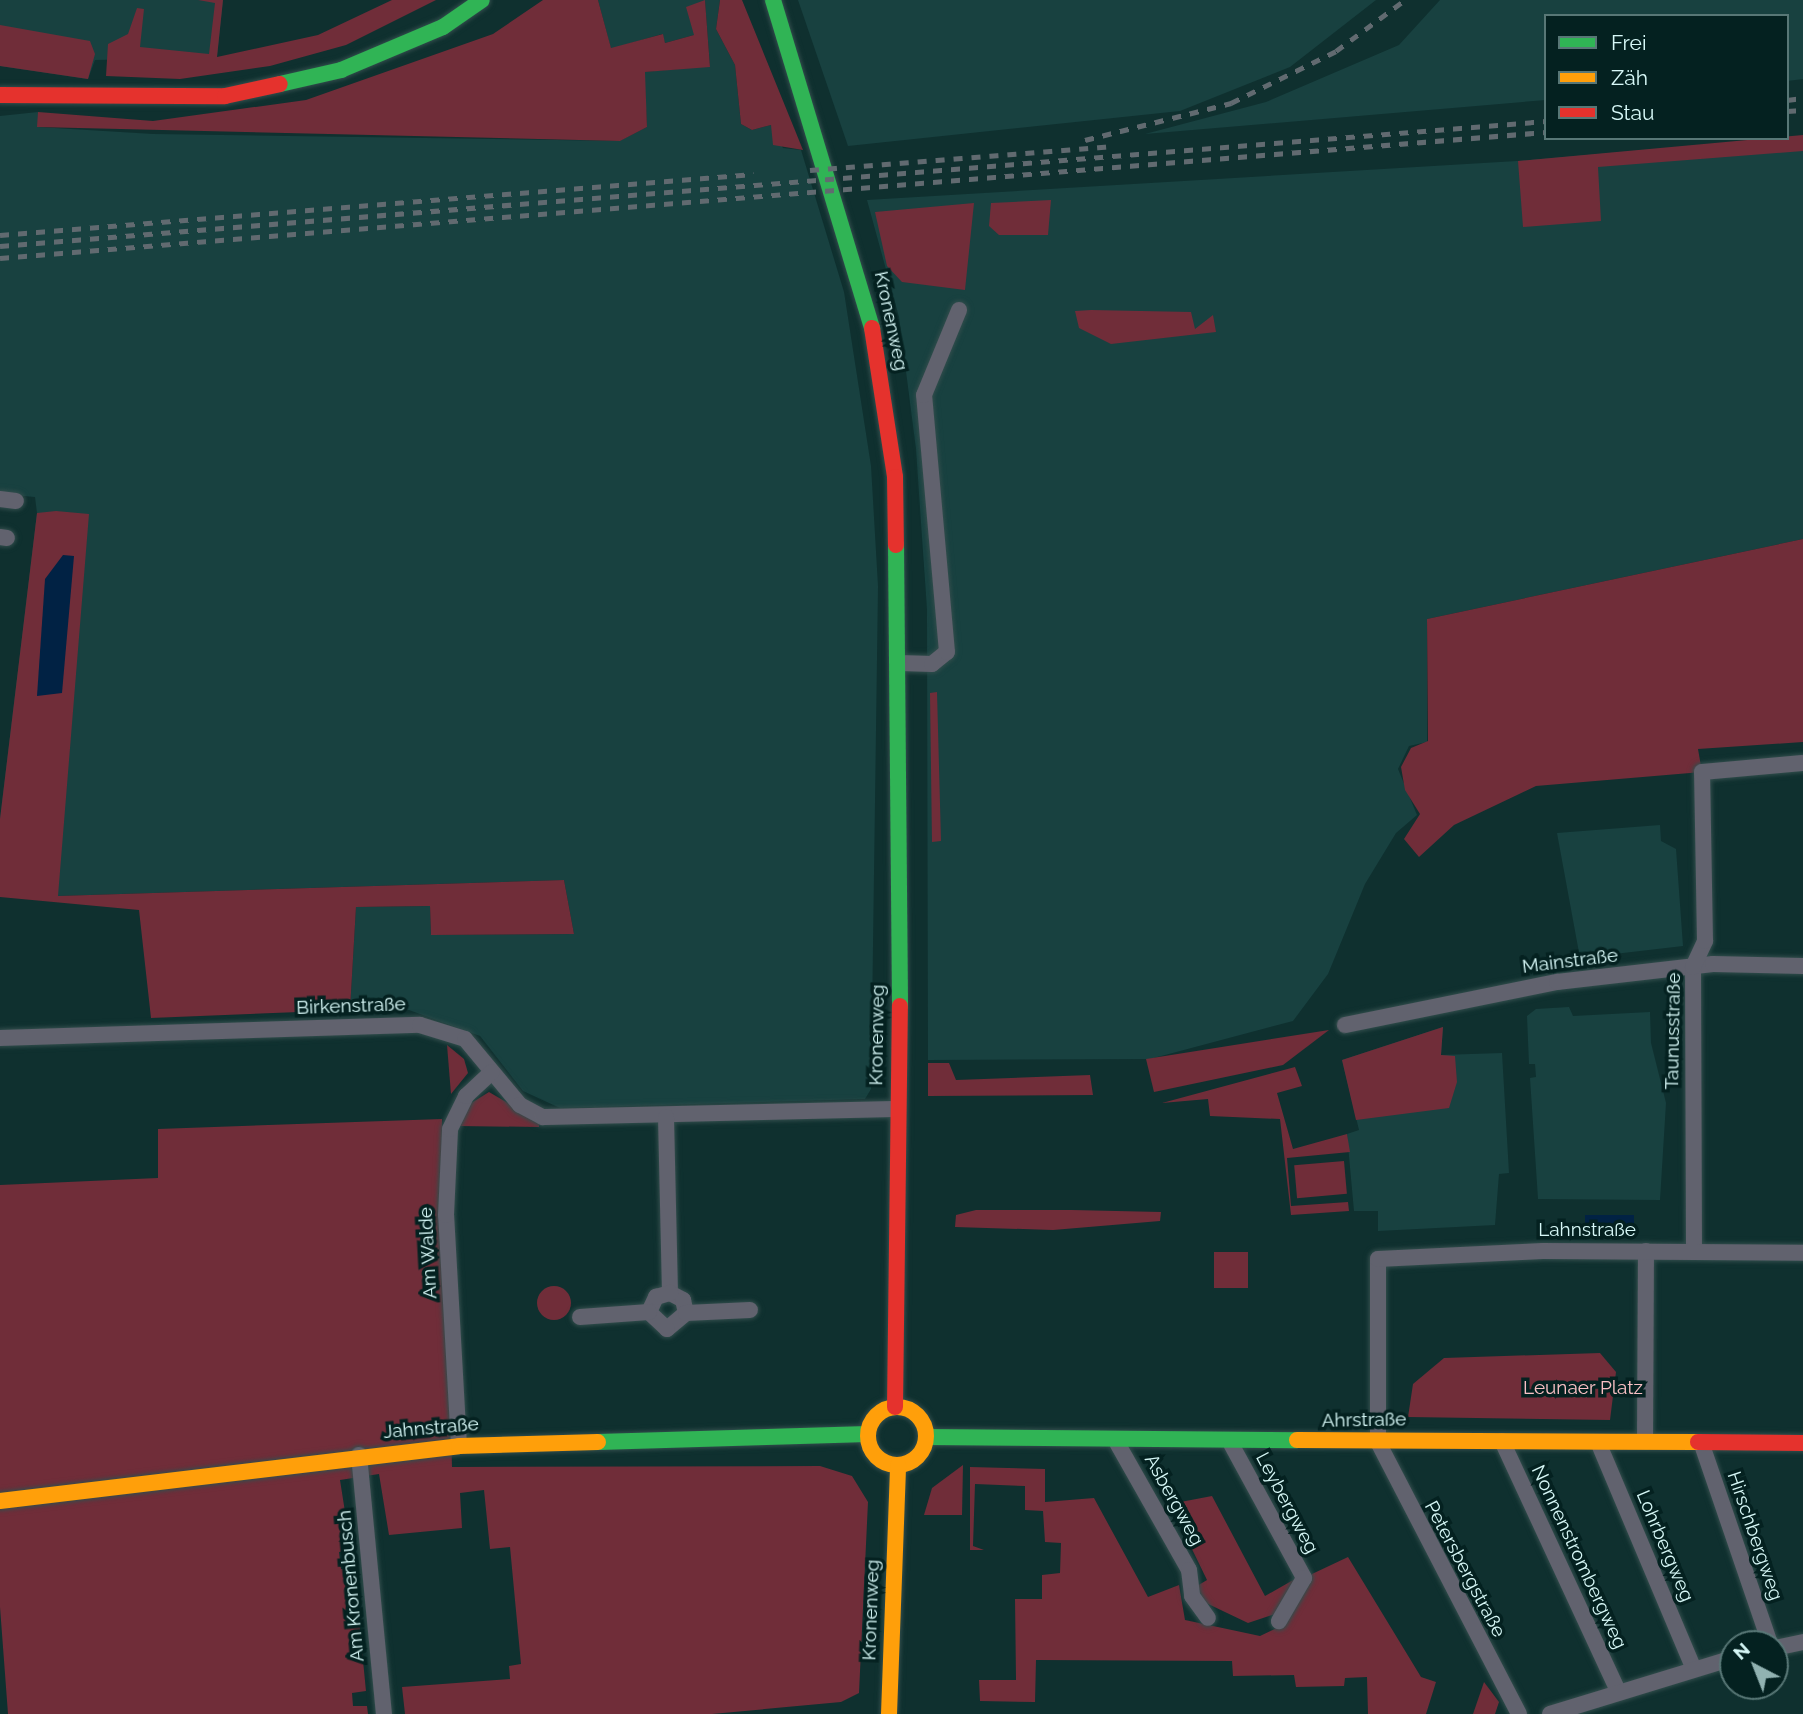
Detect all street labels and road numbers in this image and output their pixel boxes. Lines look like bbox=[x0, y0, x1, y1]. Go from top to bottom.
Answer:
street label: Kronenweg bbox=[869, 269, 913, 373]
street label: Mainstraße bbox=[1521, 944, 1619, 978]
street label: Taunusstraße bbox=[1661, 972, 1685, 1090]
street label: Kronenweg bbox=[865, 984, 889, 1086]
street label: Birkenstraße bbox=[296, 993, 406, 1019]
street label: Am Walde bbox=[414, 1206, 442, 1300]
street label: Lahnstraße bbox=[1538, 1219, 1636, 1241]
street label: Ahrstraße bbox=[1321, 1408, 1407, 1432]
street label: Jahnstraße bbox=[382, 1412, 480, 1444]
street label: Leybergweg bbox=[1251, 1449, 1323, 1557]
street label: Asbergweg bbox=[1140, 1450, 1208, 1550]
street label: Nonnenstrombergweg bbox=[1526, 1462, 1632, 1652]
street label: Hirschbergweg bbox=[1722, 1469, 1788, 1603]
street label: Lohrbergweg bbox=[1631, 1487, 1699, 1605]
street label: Petersbergstraße bbox=[1419, 1497, 1511, 1641]
street label: Am Kronenbusch bbox=[333, 1509, 369, 1663]
street label: Kronenweg bbox=[858, 1559, 884, 1661]

